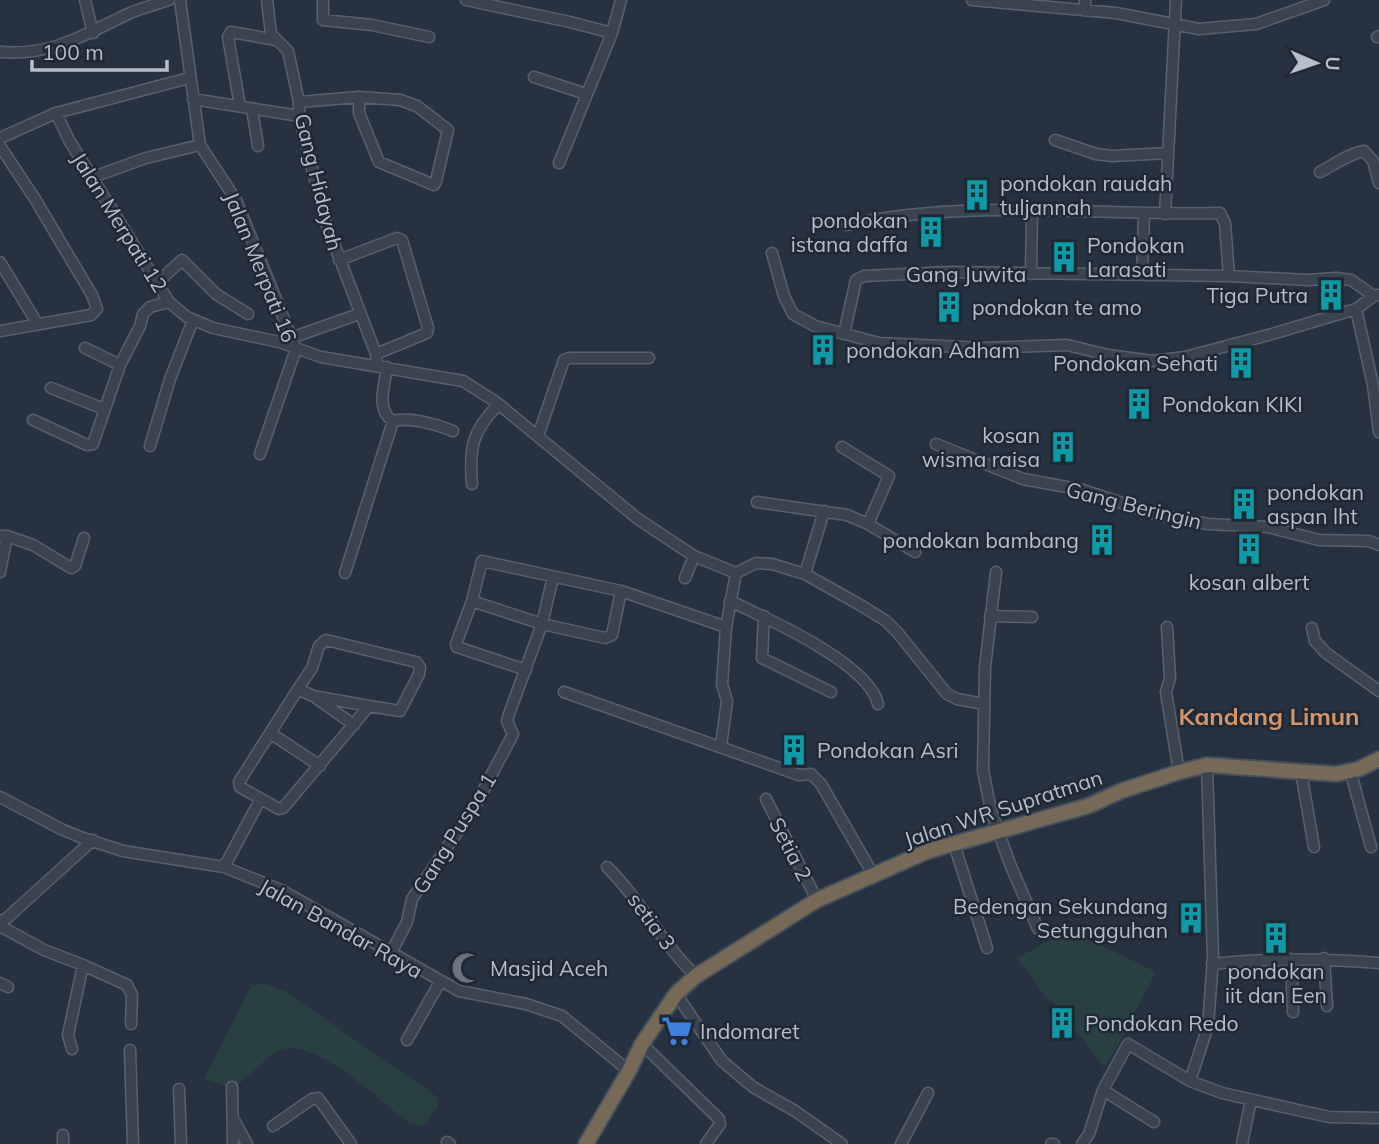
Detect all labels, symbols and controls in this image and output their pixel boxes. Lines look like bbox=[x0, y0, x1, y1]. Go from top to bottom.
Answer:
scale bar bbox=[32, 28, 166, 72]
north arrow bbox=[1281, 28, 1351, 98]
text: 100 m bbox=[42, 39, 104, 65]
text: U bbox=[1321, 56, 1345, 71]
street label: Gang Hidayah bbox=[289, 111, 349, 253]
street label: Jalan Merpati 12 bbox=[67, 147, 173, 297]
place label: pondokan raudah tuljannah bbox=[1000, 170, 1172, 220]
building icon: pondokan raudah tuljannah bbox=[960, 178, 994, 212]
street label: Jalan Merpati 16 bbox=[219, 188, 303, 346]
place label: pondokan istana daffa bbox=[791, 207, 908, 257]
building icon: pondokan istana daffa bbox=[914, 215, 948, 249]
place label: Pondokan Larasati bbox=[1087, 232, 1185, 282]
building icon: Pondokan Larasati bbox=[1047, 240, 1081, 274]
street label: Gang Juwita bbox=[906, 261, 1026, 287]
building icon: Tiga Putra bbox=[1314, 278, 1348, 312]
place label: Tiga Putra bbox=[1206, 282, 1308, 308]
building icon: pondokan te amo bbox=[932, 290, 966, 324]
place label: pondokan te amo bbox=[972, 294, 1142, 320]
building icon: pondokan Adham bbox=[806, 333, 840, 367]
place label: pondokan Adham bbox=[846, 337, 1020, 363]
building icon: Pondokan Sehati bbox=[1224, 346, 1258, 380]
place label: Pondokan Sehati bbox=[1053, 350, 1218, 376]
building icon: Pondokan KIKI bbox=[1122, 387, 1156, 421]
place label: Pondokan KIKI bbox=[1162, 391, 1303, 417]
place label: kosan wisma raisa bbox=[922, 422, 1040, 472]
building icon: kosan wisma raisa bbox=[1046, 430, 1080, 464]
street label: Gang Beringin bbox=[1063, 476, 1205, 534]
place label: pondokan aspan lht bbox=[1267, 479, 1364, 529]
building icon: pondokan aspan lht bbox=[1227, 487, 1261, 521]
building icon: pondokan bambang bbox=[1085, 523, 1119, 557]
place label: pondokan bambang bbox=[883, 527, 1079, 553]
building icon: kosan albert bbox=[1232, 532, 1266, 566]
place label: kosan albert bbox=[1189, 569, 1309, 595]
district label: Kandang Limun bbox=[1178, 701, 1360, 731]
building icon: Pondokan Asri bbox=[777, 733, 811, 767]
place label: Pondokan Asri bbox=[817, 737, 959, 763]
street label: Jalan WR Supratman bbox=[901, 764, 1105, 852]
street label: Gang Puspa 1 bbox=[406, 768, 502, 898]
street label: Setia 2 bbox=[764, 813, 818, 885]
street label: Jalan Bandar Raya bbox=[255, 872, 427, 984]
street label: setia 3 bbox=[622, 887, 682, 955]
place label: Bedengan Sekundang Setungguhan bbox=[953, 893, 1168, 943]
building icon: Bedengan Sekundang Setungguhan bbox=[1174, 901, 1208, 935]
building icon: pondokan iit dan Een bbox=[1259, 921, 1293, 955]
mosque icon: Masjid Aceh bbox=[450, 951, 484, 985]
place label: Masjid Aceh bbox=[490, 955, 608, 981]
place label: pondokan iit dan Een bbox=[1225, 958, 1327, 1008]
building icon: Pondokan Redo bbox=[1045, 1006, 1079, 1040]
place label: Pondokan Redo bbox=[1085, 1010, 1239, 1036]
supermarket icon: Indomaret bbox=[660, 1014, 694, 1048]
place label: Indomaret bbox=[700, 1018, 800, 1044]

